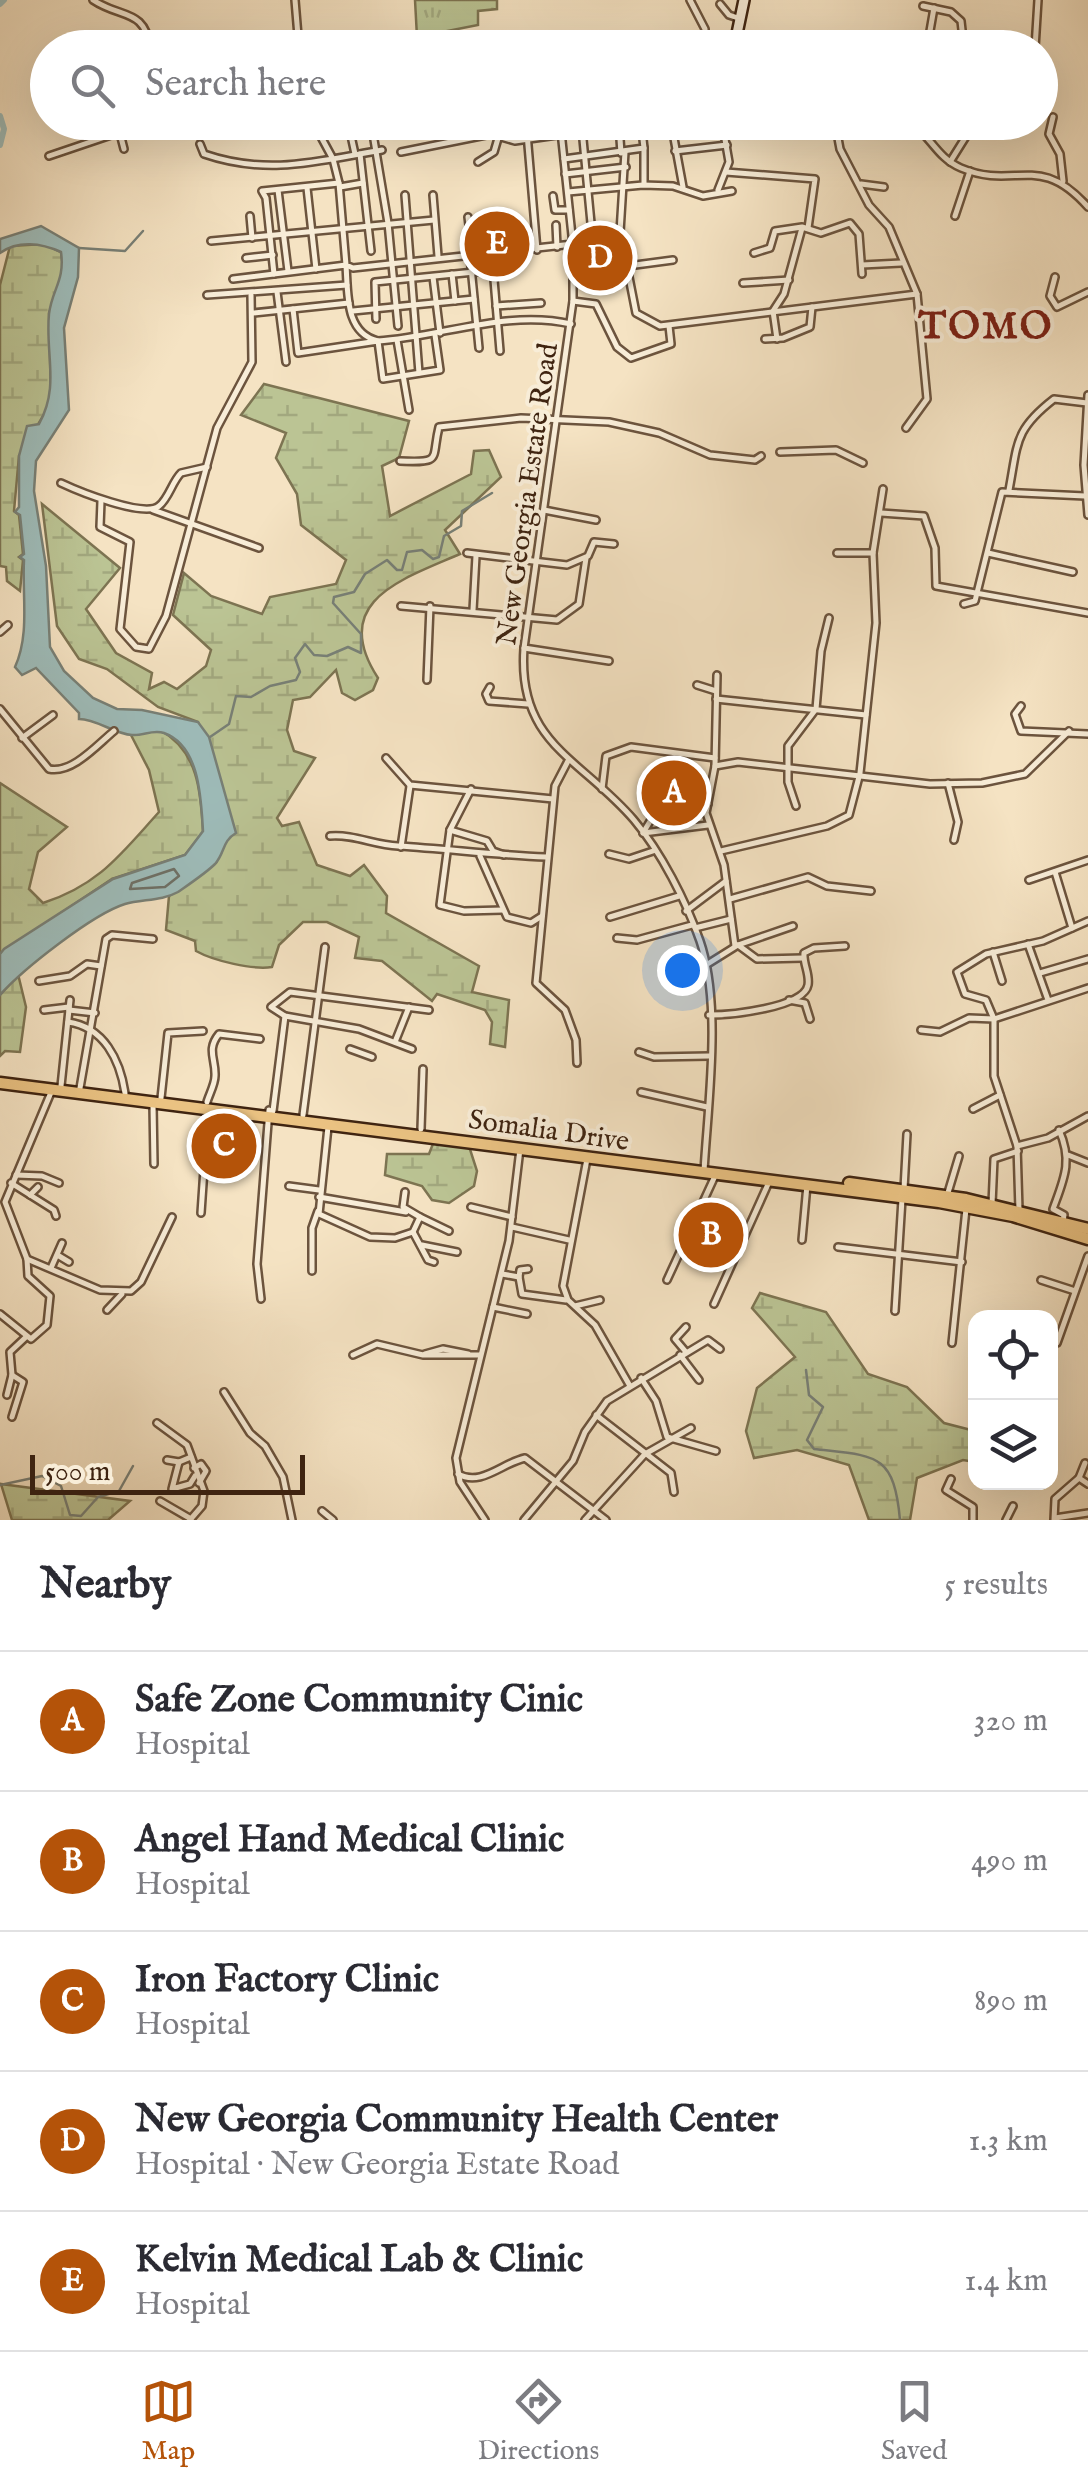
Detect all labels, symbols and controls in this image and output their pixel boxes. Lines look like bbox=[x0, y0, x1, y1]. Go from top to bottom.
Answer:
search box bbox=[30, 30, 1058, 140]
icon: search bbox=[65, 58, 120, 113]
text: Search here bbox=[145, 61, 326, 109]
pin: E bbox=[464, 206, 530, 282]
pin: D bbox=[568, 220, 632, 296]
district label: TOMO bbox=[917, 304, 1054, 352]
street label: New Georgia Estate Road bbox=[490, 341, 567, 648]
pin: A bbox=[642, 756, 706, 830]
your location bbox=[657, 945, 708, 996]
street label: Somalia Drive bbox=[466, 1103, 631, 1160]
pin: C bbox=[192, 1108, 256, 1184]
pin: B bbox=[678, 1198, 744, 1272]
map controls bbox=[968, 1310, 1058, 1490]
button: locate bbox=[968, 1310, 1058, 1400]
button: layers bbox=[968, 1400, 1058, 1490]
scale bar bbox=[30, 1450, 305, 1494]
text: 500 m bbox=[45, 1455, 110, 1490]
text: Nearby bbox=[40, 1559, 171, 1612]
text: 5 results bbox=[944, 1565, 1048, 1606]
text: Safe Zone Community Cinic bbox=[135, 1677, 583, 1725]
text: A bbox=[62, 1701, 83, 1742]
text: 320 m bbox=[974, 1701, 1048, 1742]
text: Hospital bbox=[135, 1725, 250, 1766]
text: Angel Hand Medical Clinic bbox=[135, 1817, 564, 1865]
text: B bbox=[62, 1841, 83, 1882]
text: 490 m bbox=[971, 1841, 1048, 1882]
text: Hospital bbox=[135, 1865, 250, 1906]
text: Iron Factory Clinic bbox=[135, 1957, 439, 2005]
text: C bbox=[61, 1981, 84, 2022]
text: 890 m bbox=[974, 1981, 1048, 2022]
text: Hospital bbox=[135, 2005, 250, 2046]
text: New Georgia Community Health Center bbox=[135, 2097, 778, 2145]
text: D bbox=[60, 2121, 85, 2162]
text: 1.3 km bbox=[968, 2121, 1048, 2162]
text: Hospital · New Georgia Estate Road bbox=[135, 2145, 619, 2186]
text: Kelvin Medical Lab & Clinic bbox=[135, 2237, 583, 2285]
text: E bbox=[61, 2261, 84, 2302]
text: 1.4 km bbox=[964, 2261, 1048, 2302]
text: Hospital bbox=[135, 2285, 250, 2326]
tab: Map bbox=[141, 2374, 196, 2469]
tab: Directions bbox=[477, 2374, 599, 2469]
tab: Saved bbox=[881, 2374, 947, 2469]

